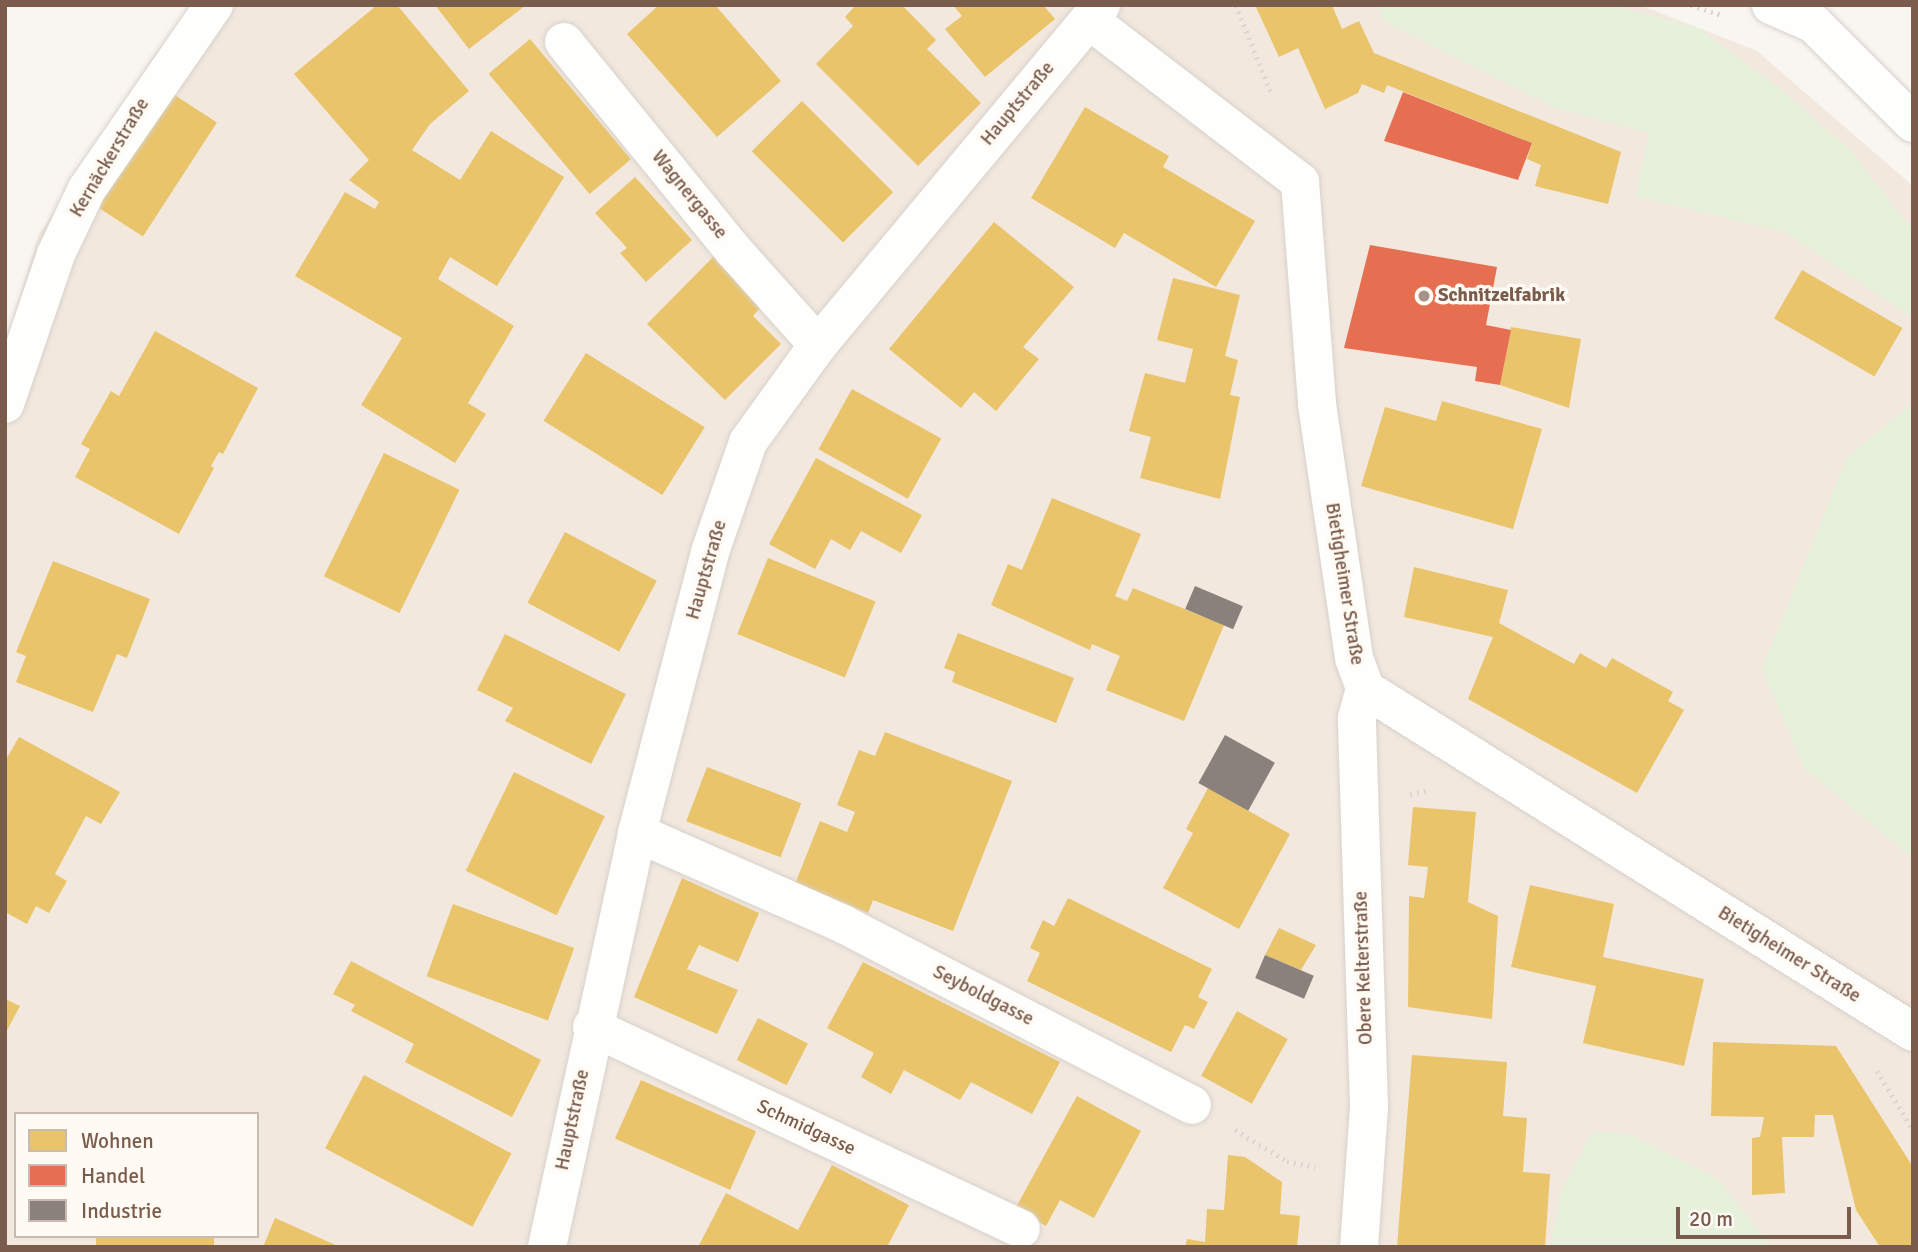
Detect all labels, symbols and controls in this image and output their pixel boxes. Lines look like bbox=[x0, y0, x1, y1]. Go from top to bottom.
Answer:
street label: Hauptstraße bbox=[976, 57, 1060, 151]
street label: Kernäckerstraße bbox=[65, 94, 155, 222]
street label: Wagnergasse bbox=[646, 146, 732, 244]
place label: Schnitzelfabrik bbox=[1438, 285, 1565, 307]
marker: Schnitzelfabrik bbox=[1416, 288, 1432, 304]
street label: Bietigheimer Straße bbox=[1320, 501, 1368, 667]
street label: Hauptstraße bbox=[682, 518, 732, 622]
street label: Obere Kelterstraße bbox=[1350, 891, 1378, 1045]
street label: Bietigheimer Straße bbox=[1713, 902, 1865, 1008]
street label: Seyboldgasse bbox=[929, 961, 1037, 1031]
street label: Hauptstraße bbox=[551, 1068, 595, 1172]
street label: Schmidgasse bbox=[753, 1095, 859, 1161]
legend bbox=[14, 1112, 259, 1238]
text: Wohnen bbox=[81, 1128, 154, 1154]
text: Handel bbox=[81, 1163, 145, 1189]
scale bar bbox=[1680, 1192, 1855, 1236]
text: Industrie bbox=[81, 1198, 162, 1224]
text: 20 m bbox=[1689, 1206, 1733, 1232]

